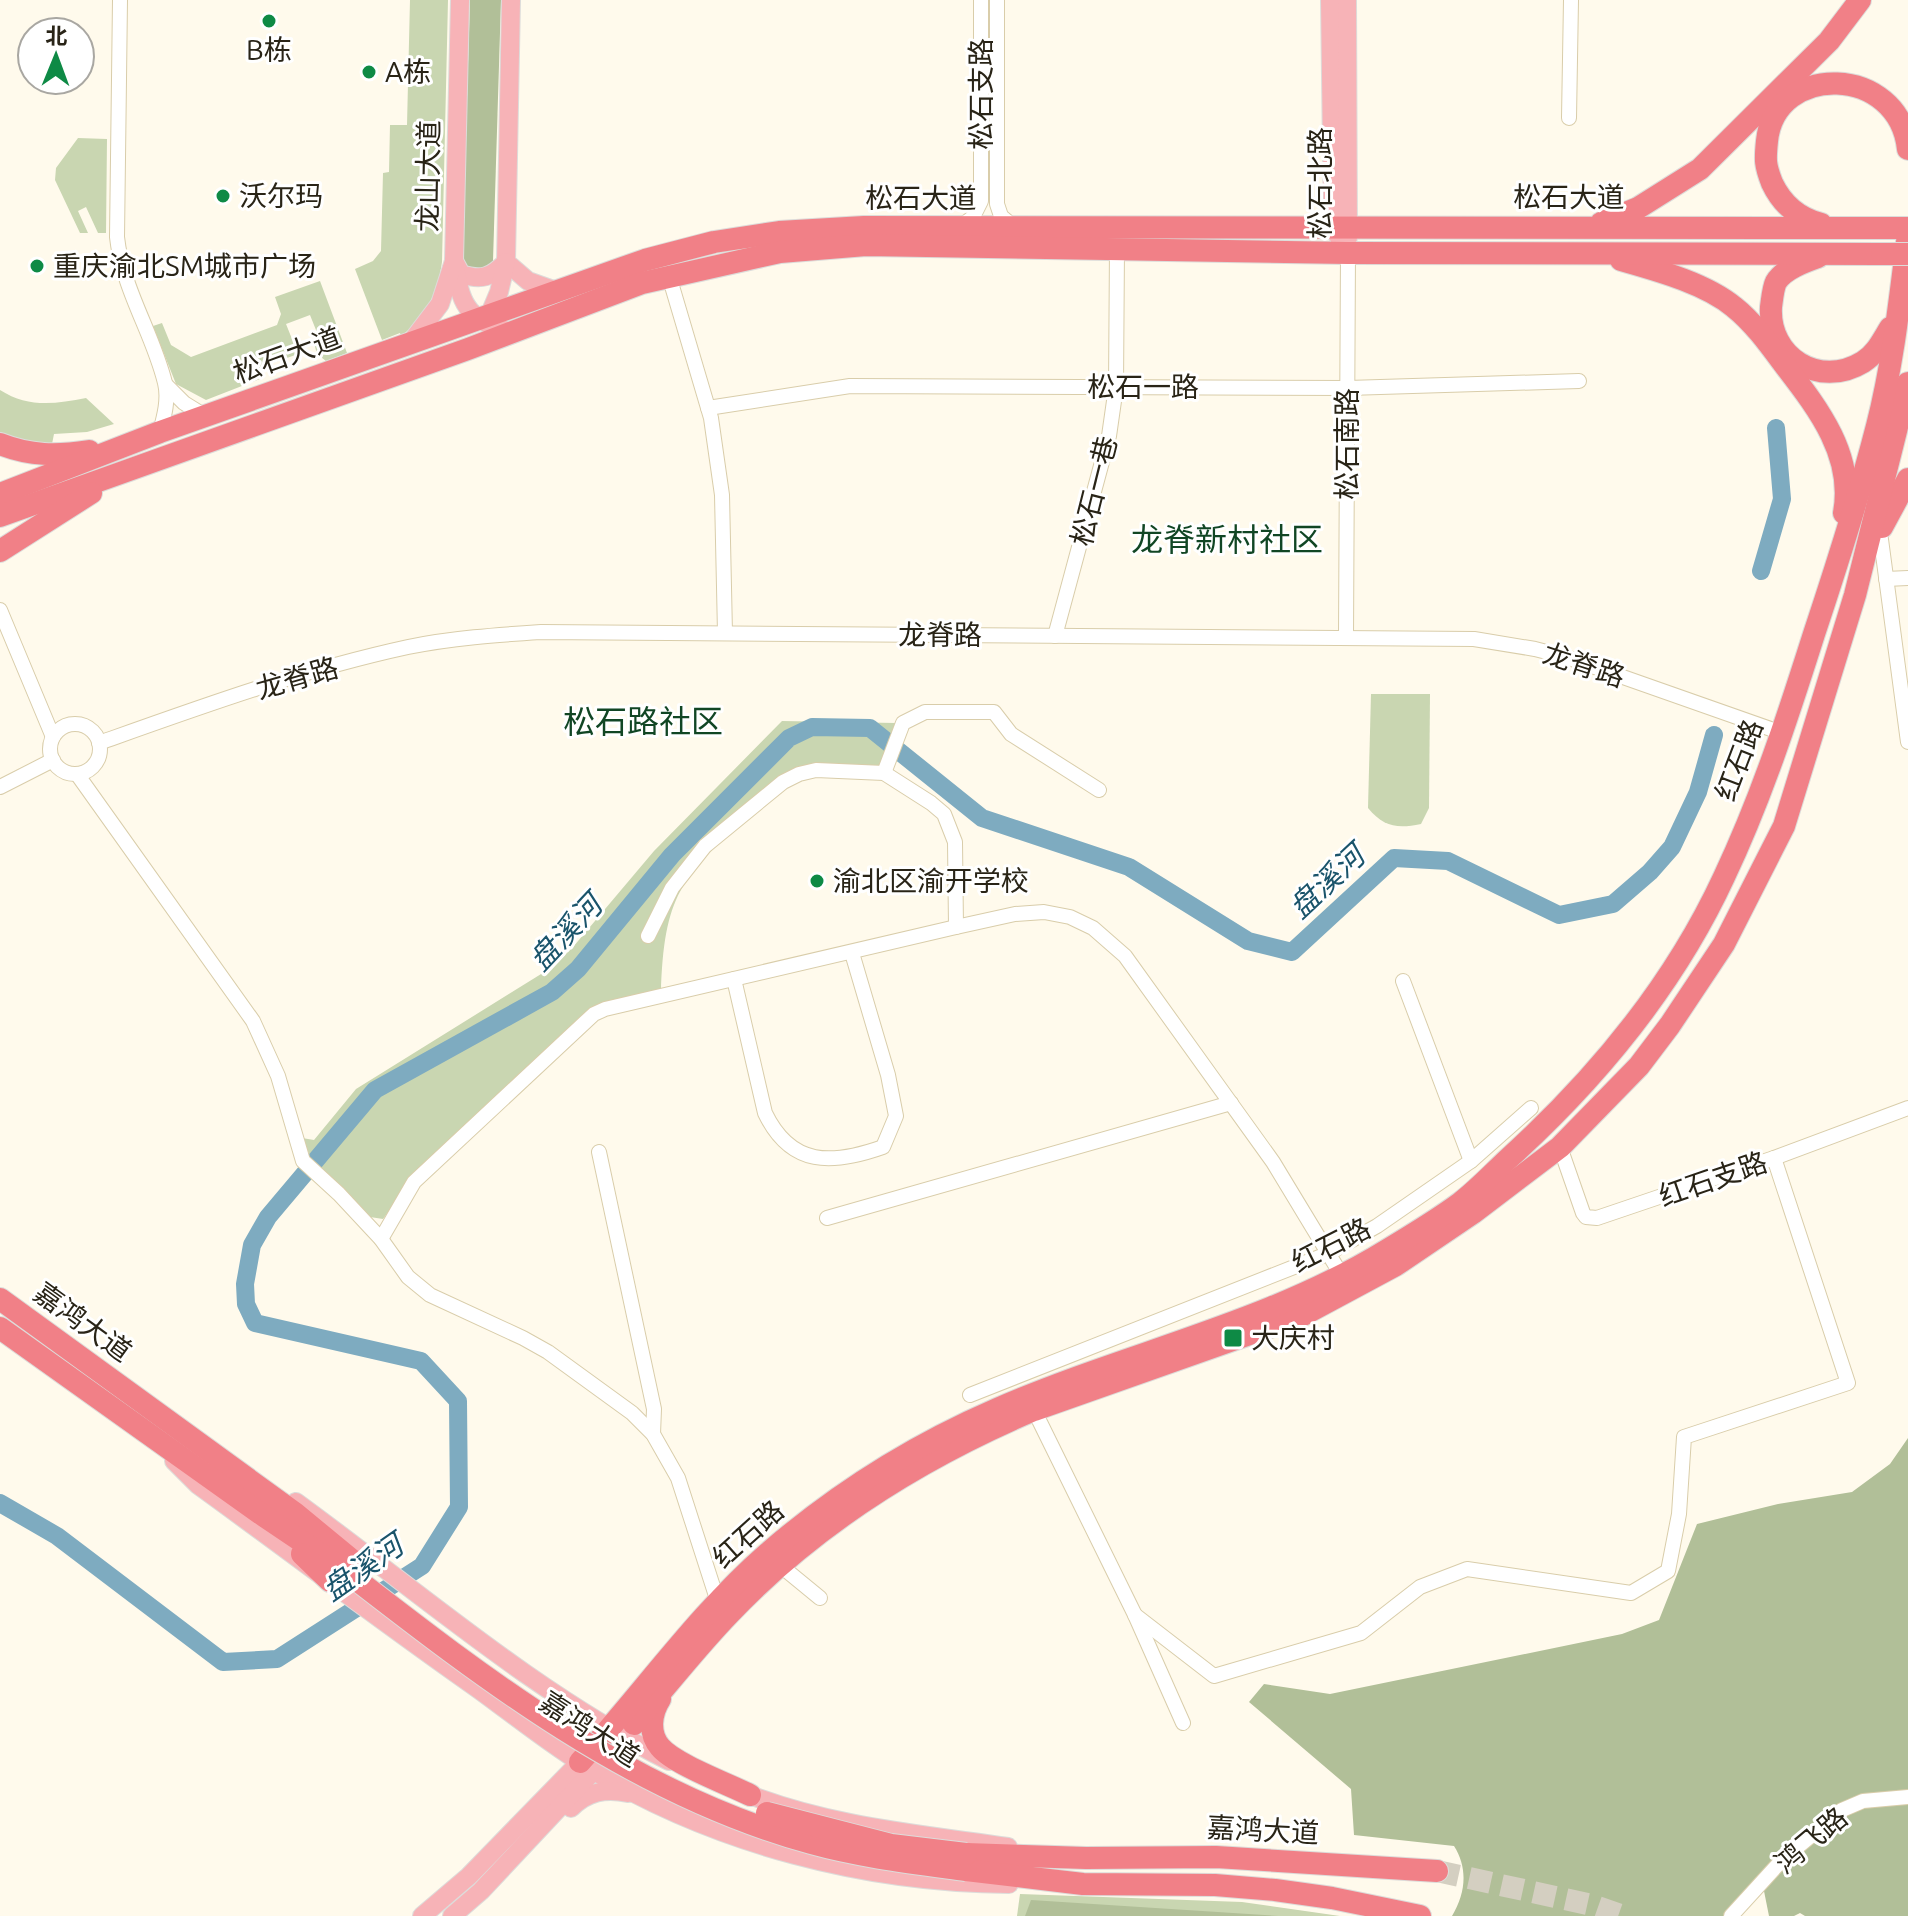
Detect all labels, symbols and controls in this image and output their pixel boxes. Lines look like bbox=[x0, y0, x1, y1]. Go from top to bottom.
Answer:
marker: B栋 bbox=[260, 12, 278, 30]
north arrow bbox=[16, 16, 96, 96]
text: 北 bbox=[45, 23, 68, 48]
place label: B栋 bbox=[246, 34, 292, 65]
street label: 松石支路 bbox=[965, 38, 996, 150]
place label: A栋 bbox=[385, 56, 431, 87]
marker: A栋 bbox=[360, 63, 378, 81]
street label: 龙山大道 bbox=[411, 120, 444, 232]
street label: 松石北路 bbox=[1304, 127, 1335, 239]
place label: 沃尔玛 bbox=[239, 180, 323, 211]
street label: 松石大道 bbox=[1513, 181, 1625, 212]
street label: 松石大道 bbox=[865, 182, 977, 213]
marker: 沃尔玛 bbox=[214, 187, 232, 205]
place label: 重庆渝北SM城市广场 bbox=[53, 250, 316, 281]
marker: 重庆渝北SM城市广场 bbox=[28, 257, 46, 275]
street label: 松石大道 bbox=[229, 321, 345, 388]
street label: 松石一路 bbox=[1087, 371, 1199, 402]
street label: 松石南路 bbox=[1331, 388, 1362, 500]
street label: 松石一巷 bbox=[1065, 433, 1122, 549]
district label: 龙脊新村社区 bbox=[1131, 521, 1323, 557]
street label: 龙脊路 bbox=[898, 619, 982, 650]
street label: 龙脊路 bbox=[1539, 637, 1629, 692]
street label: 龙脊路 bbox=[252, 651, 342, 704]
district label: 松石路社区 bbox=[563, 703, 723, 739]
street label: 红石路 bbox=[1709, 715, 1768, 805]
water label: 盘溪河 bbox=[1282, 835, 1374, 924]
place label: 渝北区渝开学校 bbox=[833, 865, 1029, 896]
marker: 渝北区渝开学校 bbox=[808, 872, 826, 890]
water label: 盘溪河 bbox=[522, 884, 612, 977]
street label: 红石支路 bbox=[1655, 1146, 1771, 1211]
street label: 红石路 bbox=[1286, 1212, 1375, 1277]
street label: 嘉鸿大道 bbox=[29, 1276, 138, 1367]
place label: 大庆村 bbox=[1251, 1322, 1335, 1353]
marker: 大庆村 bbox=[1222, 1327, 1244, 1349]
street label: 红石路 bbox=[706, 1494, 789, 1573]
water label: 盘溪河 bbox=[316, 1525, 413, 1607]
street label: 嘉鸿大道 bbox=[535, 1685, 646, 1772]
street label: 鸿飞路 bbox=[1769, 1801, 1853, 1878]
street label: 嘉鸿大道 bbox=[1206, 1811, 1320, 1848]

